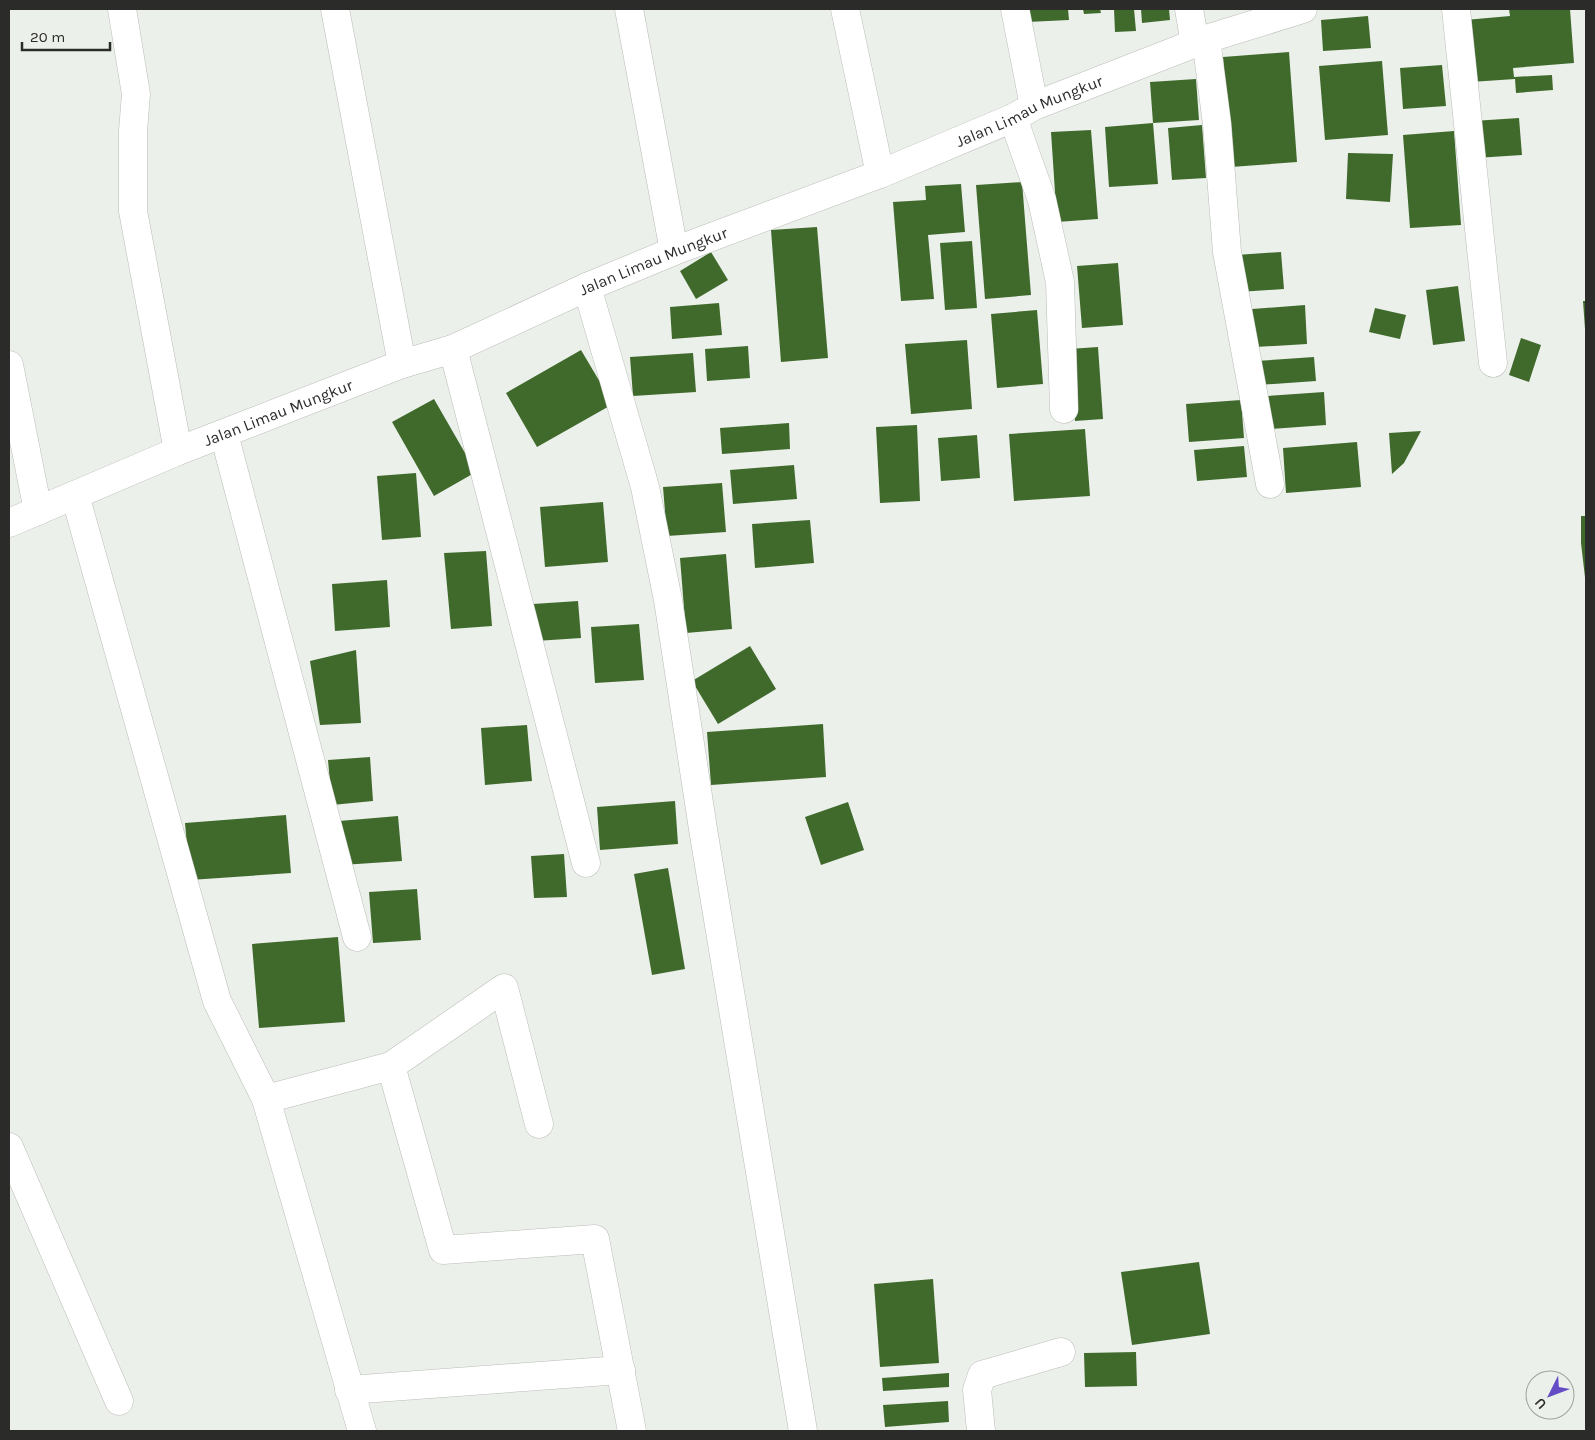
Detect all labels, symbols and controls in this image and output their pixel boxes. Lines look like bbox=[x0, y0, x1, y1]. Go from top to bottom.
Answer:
scale bar bbox=[22, 20, 110, 52]
text: 20 m bbox=[30, 28, 65, 46]
street label: Jalan Limau Mungkur bbox=[953, 71, 1106, 151]
street label: Jalan Limau Mungkur bbox=[576, 223, 730, 299]
street label: Jalan Limau Mungkur bbox=[201, 375, 356, 450]
north arrow bbox=[1525, 1370, 1575, 1420]
text: U bbox=[1531, 1394, 1550, 1413]

